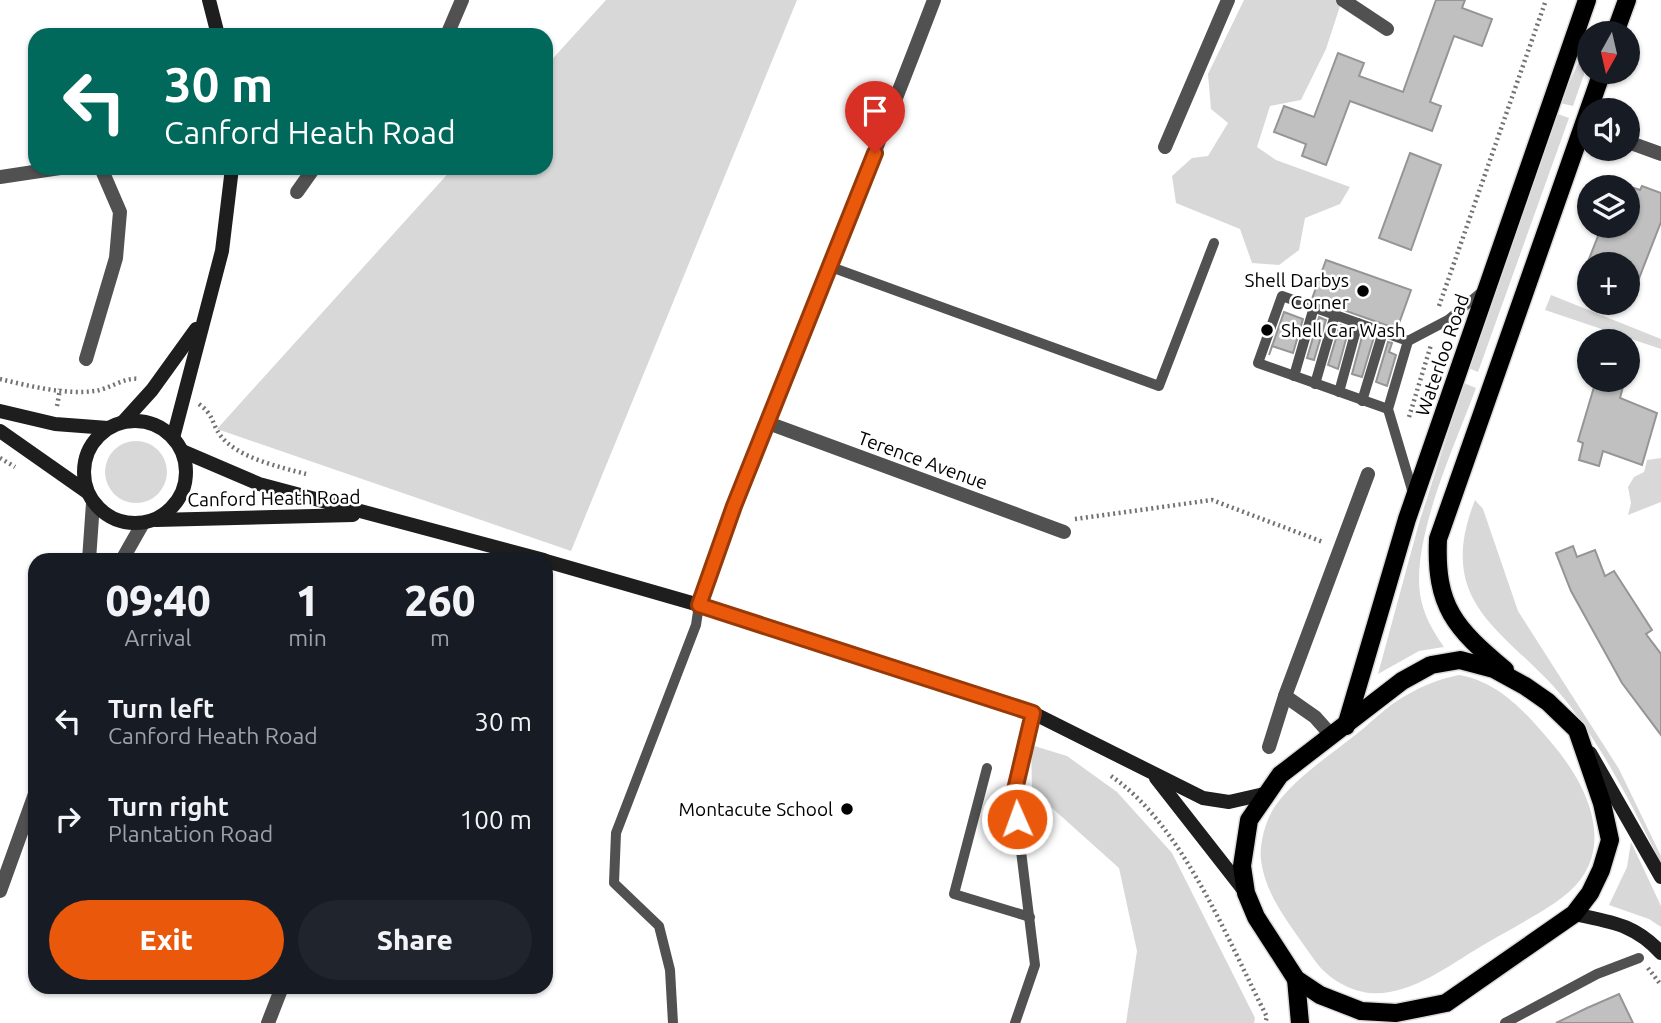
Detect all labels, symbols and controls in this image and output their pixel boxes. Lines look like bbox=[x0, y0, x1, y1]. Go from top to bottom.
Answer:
north arrow bbox=[1577, 21, 1640, 84]
map controls bbox=[1577, 21, 1640, 392]
icon: left bbox=[49, 56, 140, 147]
text: 30 m bbox=[164, 56, 273, 111]
pin bbox=[845, 81, 905, 153]
icon: arrive bbox=[856, 92, 894, 130]
button: sound bbox=[1577, 98, 1640, 161]
text: Canford Heath Road bbox=[164, 114, 456, 150]
button: layers bbox=[1577, 175, 1640, 238]
button: + bbox=[1577, 252, 1640, 315]
place label: Shell Darbys Corner bbox=[1245, 269, 1349, 313]
marker: Shell Darbys Corner bbox=[1355, 283, 1371, 299]
street label: Waterloo Road bbox=[1411, 291, 1473, 419]
place label: Shell Car Wash bbox=[1281, 319, 1406, 341]
marker: Shell Car Wash bbox=[1259, 322, 1275, 338]
button: − bbox=[1577, 329, 1640, 392]
street label: Terence Avenue bbox=[855, 426, 991, 494]
street label: Canford Heath Road bbox=[187, 485, 361, 511]
text: 09:40 bbox=[106, 577, 211, 624]
text: 1 bbox=[296, 577, 319, 624]
text: 260 bbox=[404, 577, 475, 624]
text: Arrival bbox=[125, 625, 192, 650]
text: min bbox=[288, 625, 327, 650]
text: m bbox=[430, 625, 450, 650]
text: Turn left bbox=[108, 694, 214, 723]
icon: left bbox=[49, 702, 87, 740]
text: 30 m bbox=[474, 707, 532, 736]
text: Canford Heath Road bbox=[108, 723, 318, 748]
position arrow bbox=[980, 782, 1054, 856]
text: Turn right bbox=[108, 792, 229, 821]
place label: Montacute School bbox=[679, 798, 833, 820]
icon: right bbox=[49, 800, 87, 838]
marker: Montacute School bbox=[839, 801, 855, 817]
text: 100 m bbox=[460, 805, 532, 834]
text: Plantation Road bbox=[108, 821, 273, 846]
button: Exit bbox=[49, 900, 284, 980]
button: Share bbox=[298, 900, 532, 980]

